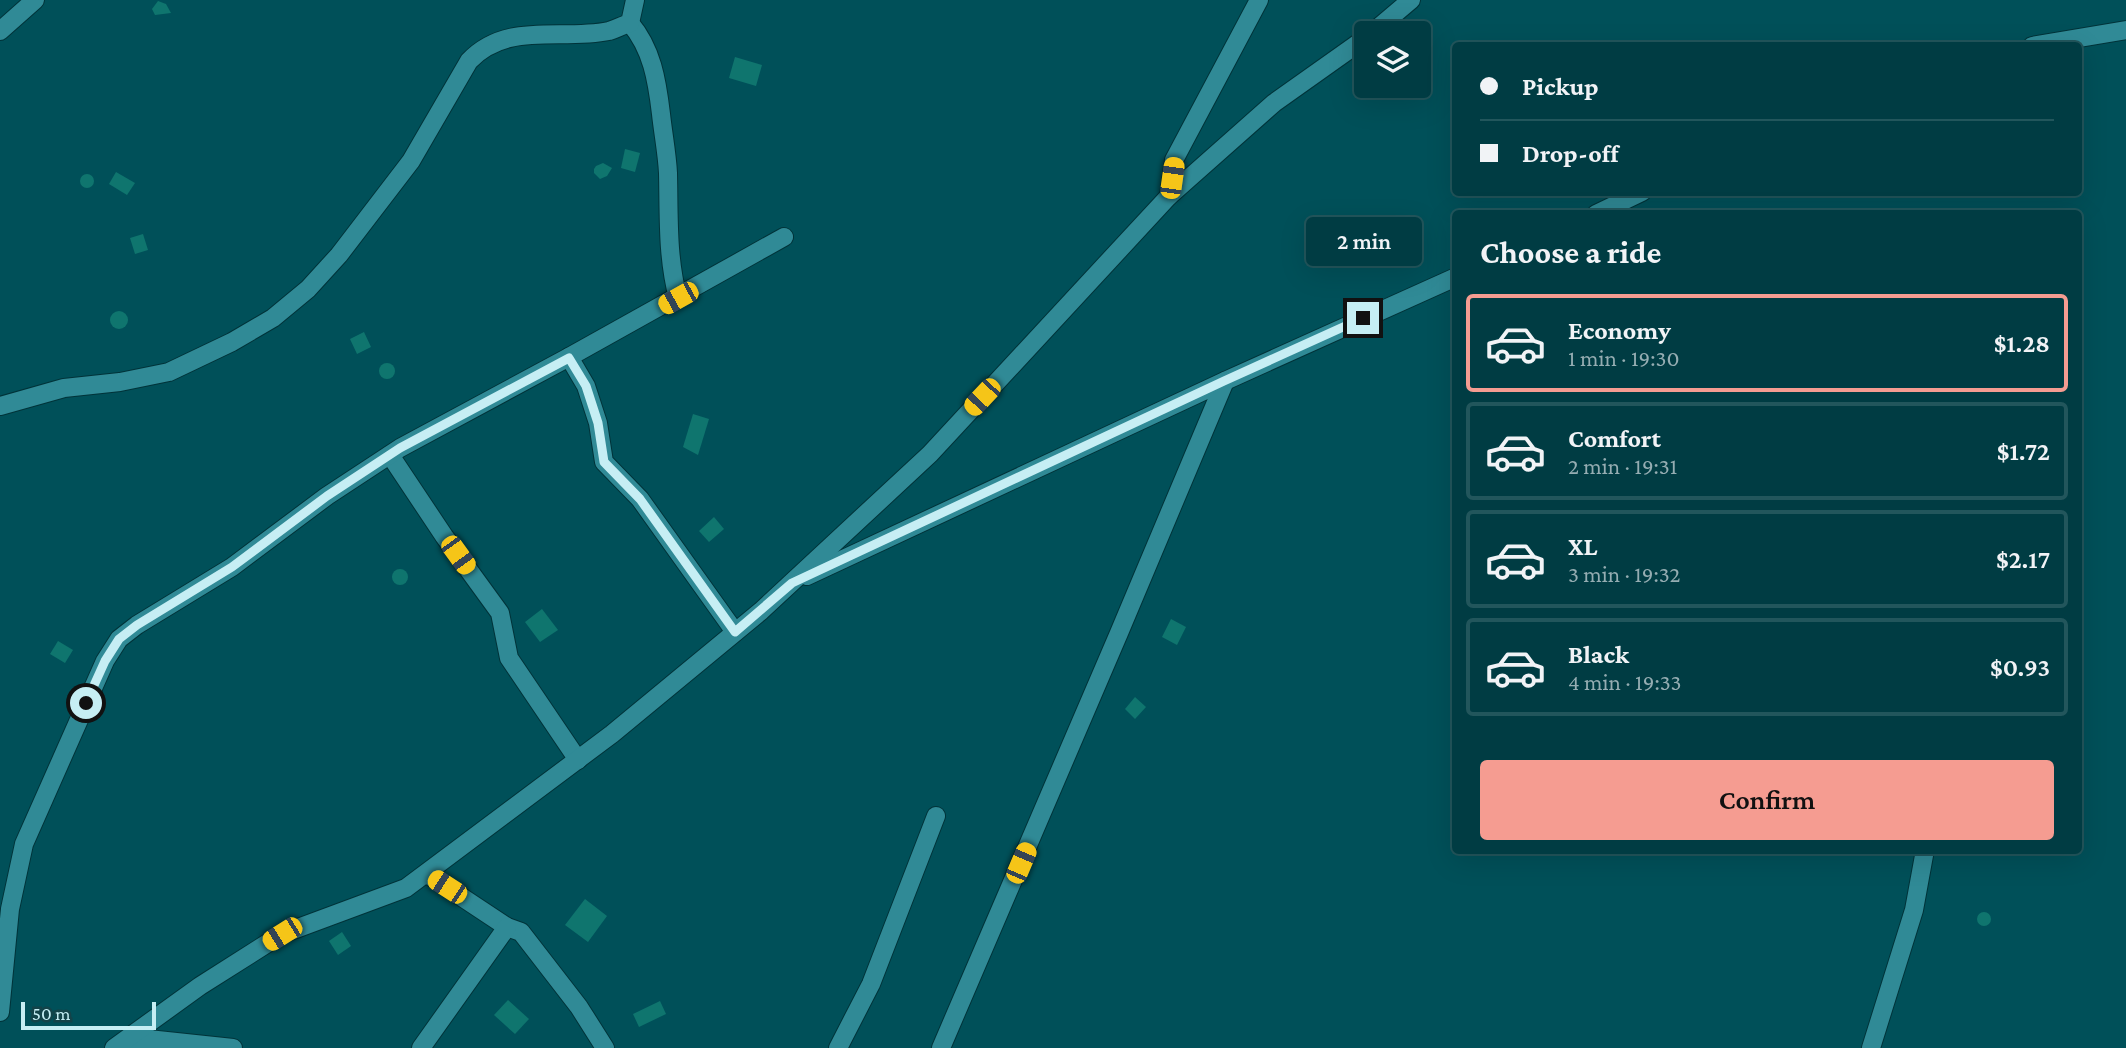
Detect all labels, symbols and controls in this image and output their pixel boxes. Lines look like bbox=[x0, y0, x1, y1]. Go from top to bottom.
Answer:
map controls bbox=[1354, 21, 1431, 98]
button: layers bbox=[1354, 21, 1431, 98]
text: Pickup bbox=[1522, 72, 1599, 101]
text: Drop-off bbox=[1522, 139, 1619, 168]
car bbox=[1159, 156, 1186, 200]
callout: 2 min bbox=[1305, 216, 1421, 266]
text: 2 min bbox=[1337, 228, 1391, 254]
text: Choose a ride bbox=[1480, 234, 1661, 270]
car bbox=[655, 279, 702, 317]
route end bbox=[1347, 302, 1379, 334]
icon: car bbox=[1484, 312, 1547, 375]
text: Economy bbox=[1568, 316, 1671, 345]
text: $1.28 bbox=[1994, 329, 2050, 358]
text: 1 min · 19:30 bbox=[1568, 345, 1679, 371]
car bbox=[960, 374, 1005, 420]
icon: car bbox=[1484, 420, 1547, 483]
text: Comfort bbox=[1568, 424, 1661, 453]
text: $1.72 bbox=[1997, 437, 2050, 466]
text: 2 min · 19:31 bbox=[1568, 453, 1677, 479]
icon: car bbox=[1484, 528, 1547, 591]
car bbox=[438, 532, 479, 578]
text: XL bbox=[1568, 532, 1597, 561]
text: $2.17 bbox=[1996, 545, 2050, 574]
text: 3 min · 19:32 bbox=[1568, 561, 1681, 587]
icon: car bbox=[1484, 636, 1547, 699]
text: Black bbox=[1568, 640, 1629, 669]
text: $0.93 bbox=[1990, 653, 2050, 682]
text: 4 min · 19:33 bbox=[1568, 669, 1681, 695]
route start bbox=[70, 687, 102, 719]
button: Confirm bbox=[1480, 760, 2054, 840]
car bbox=[1004, 840, 1039, 886]
car bbox=[424, 867, 471, 907]
car bbox=[259, 914, 306, 954]
scale bar bbox=[21, 999, 156, 1031]
text: 50 m bbox=[32, 1003, 71, 1024]

